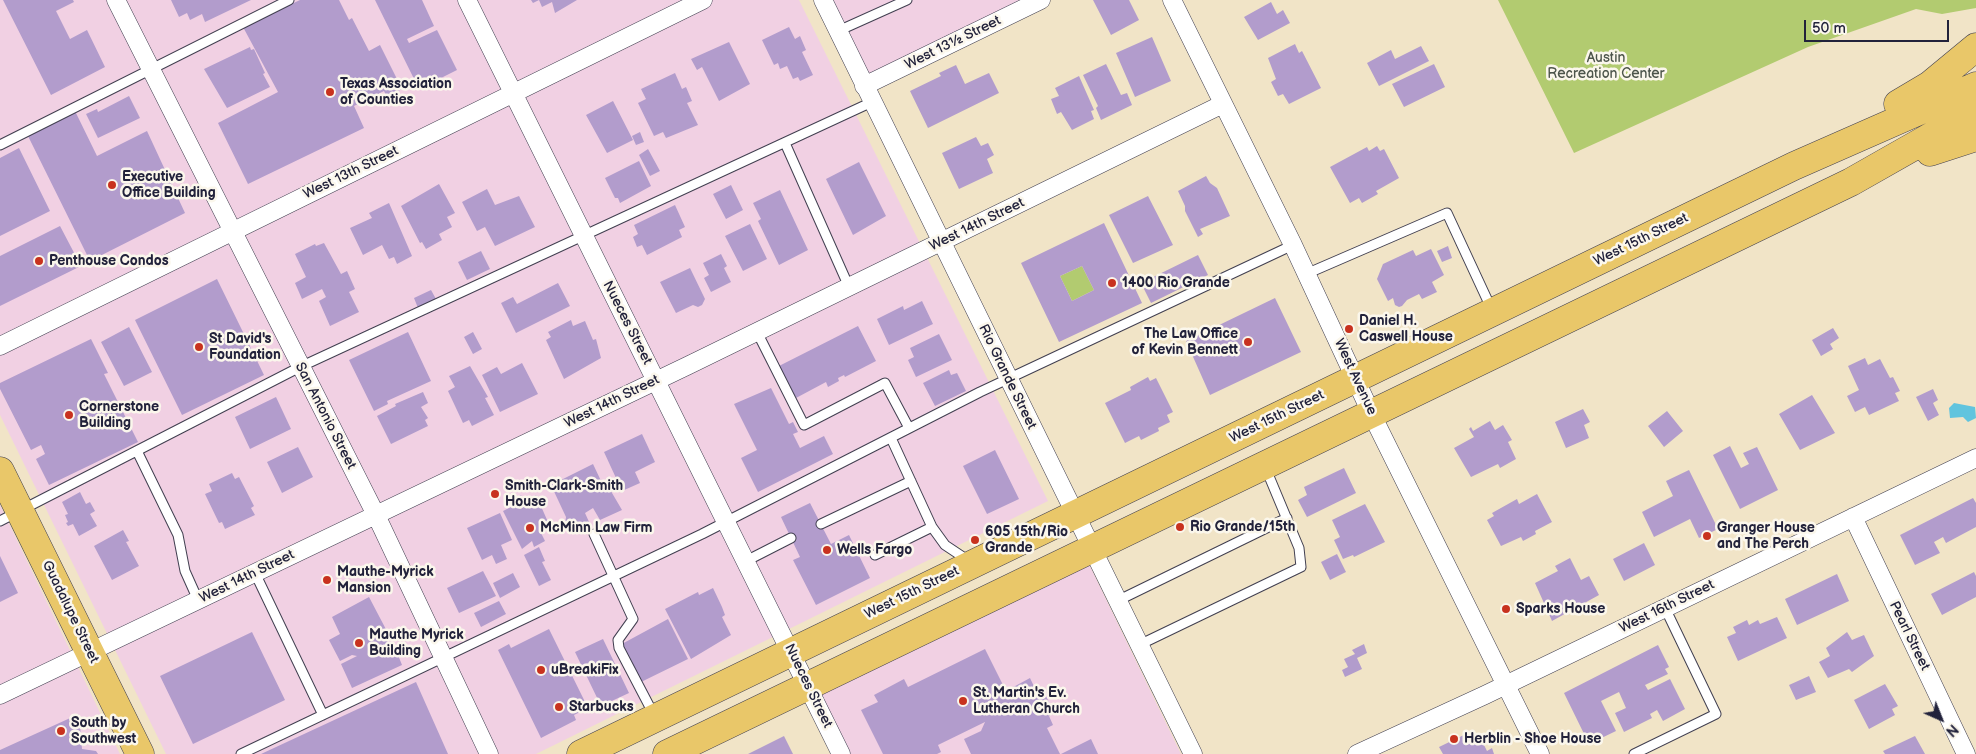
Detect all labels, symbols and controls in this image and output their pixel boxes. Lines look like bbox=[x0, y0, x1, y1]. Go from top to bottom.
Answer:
scale bar bbox=[1806, 10, 1951, 42]
street label: West 13½ Street bbox=[902, 12, 1004, 74]
text: 50 m bbox=[1812, 19, 1846, 38]
park label: Austin Recreation Center bbox=[1547, 50, 1665, 82]
place label: Texas Association of Counties bbox=[340, 76, 452, 108]
marker: Texas Association of Counties bbox=[324, 86, 336, 98]
street label: West 13th Street bbox=[301, 143, 401, 203]
place label: Executive Office Building bbox=[122, 169, 216, 202]
marker: Executive Office Building bbox=[106, 179, 118, 191]
street label: West 14th Street bbox=[927, 195, 1027, 255]
street label: West 15th Street bbox=[1591, 210, 1691, 270]
place label: Penthouse Condos bbox=[49, 253, 169, 269]
marker: Penthouse Condos bbox=[33, 255, 45, 267]
place label: 1400 Rio Grande bbox=[1122, 275, 1230, 291]
marker: 1400 Rio Grande bbox=[1106, 277, 1118, 289]
street label: Nueces Street bbox=[599, 278, 655, 368]
place label: Daniel H. Caswell House bbox=[1359, 313, 1453, 346]
street label: Rio Grande Street bbox=[974, 322, 1040, 432]
marker: Daniel H. Caswell House bbox=[1343, 323, 1355, 335]
place label: The Law Office of Kevin Bennett bbox=[1132, 326, 1238, 358]
place label: St David's Foundation bbox=[209, 331, 281, 364]
marker: The Law Office of Kevin Bennett bbox=[1242, 336, 1254, 348]
street label: West Avenue bbox=[1330, 336, 1380, 418]
marker: St David's Foundation bbox=[193, 341, 205, 353]
street label: San Antonio Street bbox=[291, 360, 359, 472]
street label: West 14th Street bbox=[562, 372, 662, 432]
street label: West 15th Street bbox=[1227, 387, 1327, 447]
place label: Cornerstone Building bbox=[79, 399, 159, 432]
marker: Cornerstone Building bbox=[63, 409, 75, 421]
place label: Smith-Clark-Smith House bbox=[505, 478, 623, 511]
marker: Smith-Clark-Smith House bbox=[489, 488, 501, 500]
place label: Rio Grande/15th bbox=[1190, 519, 1295, 535]
place label: McMinn Law Firm bbox=[540, 520, 652, 536]
place label: Granger House and The Perch bbox=[1717, 520, 1815, 552]
marker: Rio Grande/15th bbox=[1174, 521, 1186, 533]
marker: McMinn Law Firm bbox=[524, 522, 536, 534]
place label: 605 15th/Rio Grande bbox=[985, 524, 1068, 556]
marker: Granger House and The Perch bbox=[1701, 530, 1713, 542]
marker: 605 15th/Rio Grande bbox=[969, 534, 981, 546]
place label: Wells Fargo bbox=[837, 542, 912, 558]
marker: Wells Fargo bbox=[821, 544, 833, 556]
street label: West 14th Street bbox=[197, 547, 297, 607]
street label: Guadalupe Street bbox=[38, 558, 102, 666]
street label: West 15th Street bbox=[862, 563, 962, 623]
place label: Mauthe-Myrick Mansion bbox=[337, 564, 434, 596]
marker: Mauthe-Myrick Mansion bbox=[321, 574, 333, 586]
street label: West 16th Street bbox=[1617, 577, 1717, 637]
street label: Pearl Street bbox=[1885, 599, 1933, 673]
place label: Sparks House bbox=[1516, 601, 1605, 617]
marker: Sparks House bbox=[1500, 603, 1512, 615]
place label: Mauthe Myrick Building bbox=[369, 627, 464, 660]
marker: Mauthe Myrick Building bbox=[353, 637, 365, 649]
street label: Nueces Street bbox=[780, 641, 836, 731]
place label: uBreakiFix bbox=[551, 662, 618, 678]
marker: uBreakiFix bbox=[535, 664, 547, 676]
place label: St. Martin's Ev. Lutheran Church bbox=[973, 685, 1080, 718]
north arrow bbox=[1916, 694, 1966, 744]
marker: St. Martin's Ev. Lutheran Church bbox=[957, 695, 969, 707]
place label: Starbucks bbox=[569, 699, 634, 715]
marker: Starbucks bbox=[553, 701, 565, 713]
place label: South by Southwest bbox=[71, 715, 136, 748]
text: N bbox=[1942, 720, 1961, 740]
marker: South by Southwest bbox=[55, 725, 67, 737]
place label: Herblin - Shoe House bbox=[1464, 731, 1601, 747]
marker: Herblin - Shoe House bbox=[1448, 733, 1460, 745]

